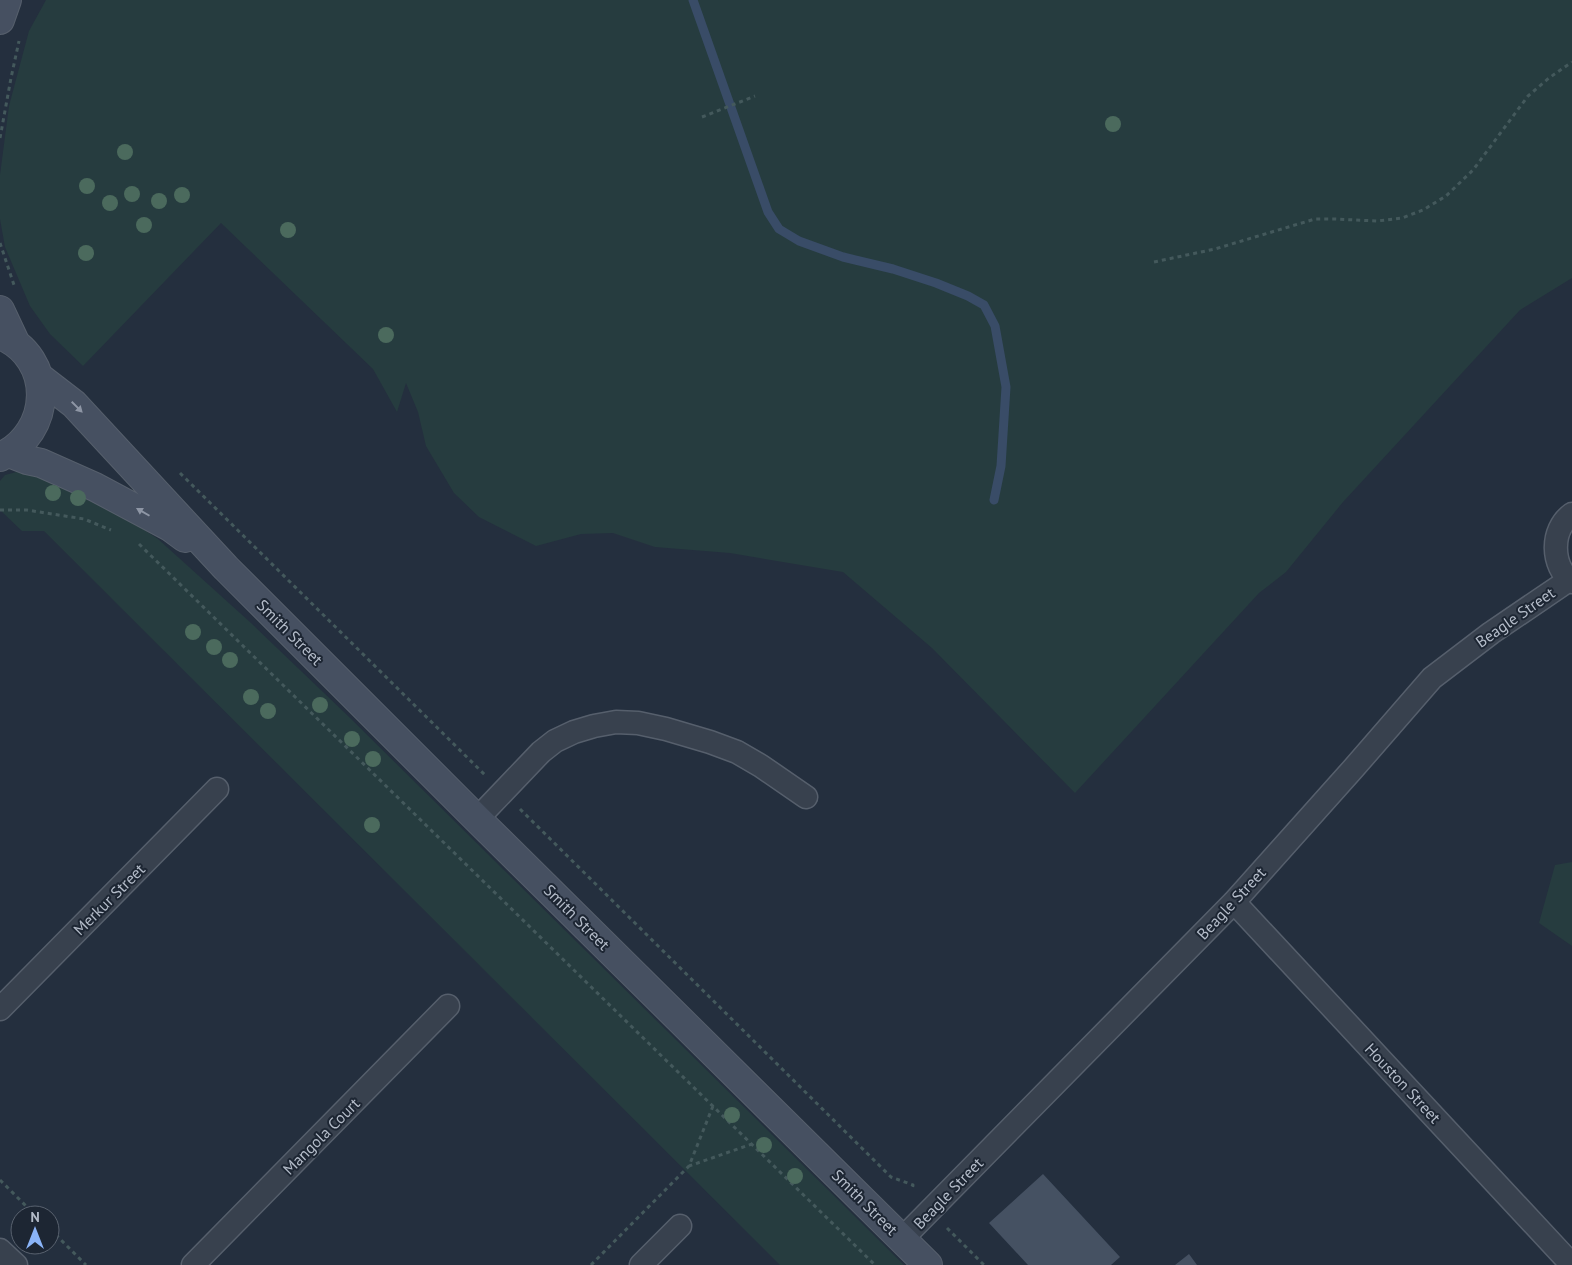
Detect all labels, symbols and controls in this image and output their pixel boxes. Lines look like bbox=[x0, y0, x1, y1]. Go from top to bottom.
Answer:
one-way arrow bbox=[70, 401, 82, 413]
one-way arrow bbox=[135, 508, 150, 516]
street label: Beagle Street bbox=[1472, 582, 1559, 652]
street label: Smith Street bbox=[253, 595, 328, 670]
street label: Merkur Street bbox=[69, 859, 149, 939]
street label: Beagle Street bbox=[1192, 862, 1270, 943]
street label: Smith Street bbox=[540, 880, 615, 955]
street label: Houston Street bbox=[1361, 1039, 1446, 1128]
street label: Mangola Court bbox=[278, 1093, 364, 1179]
street label: Beagle Street bbox=[909, 1153, 988, 1233]
street label: Smith Street bbox=[828, 1165, 903, 1240]
north arrow bbox=[10, 1205, 60, 1255]
text: N bbox=[30, 1208, 40, 1226]

